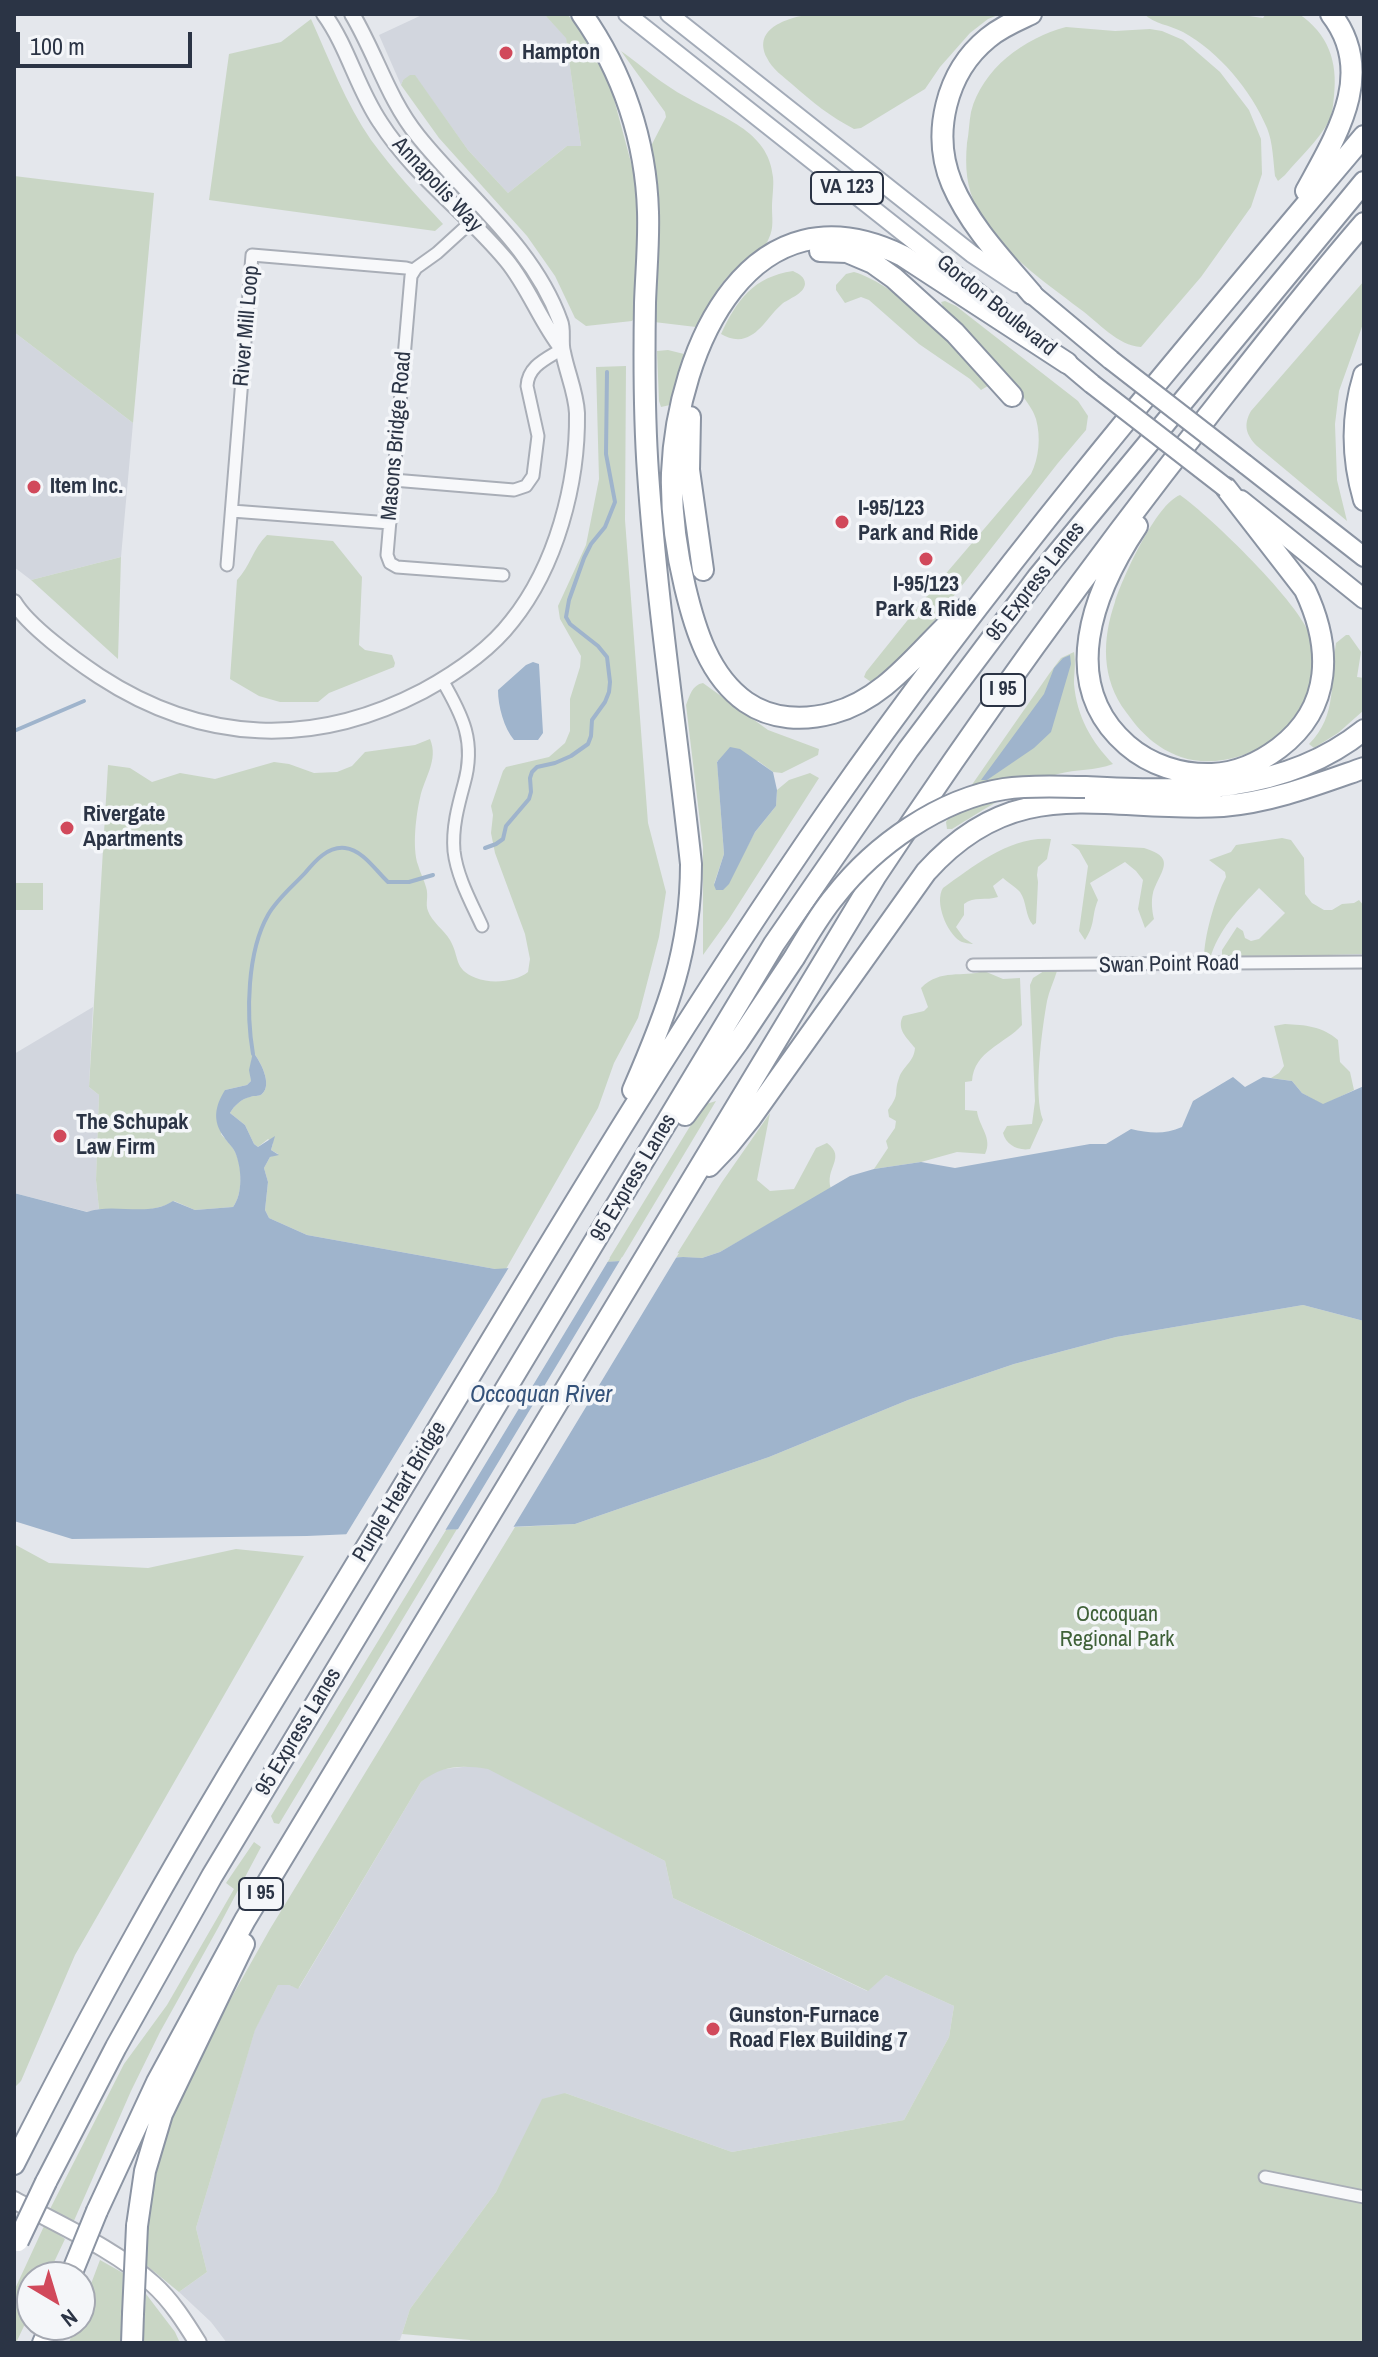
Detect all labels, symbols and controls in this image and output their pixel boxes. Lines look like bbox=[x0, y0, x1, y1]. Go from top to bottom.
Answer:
scale bar bbox=[20, 16, 196, 66]
text: 100 m bbox=[30, 30, 85, 62]
place label: Hampton bbox=[522, 40, 600, 66]
marker: Hampton bbox=[497, 44, 515, 62]
street label: Annapolis Way bbox=[386, 132, 488, 238]
road number: VA 123 bbox=[811, 172, 883, 204]
street label: Gordon Boulevard bbox=[931, 250, 1061, 362]
street label: River Mill Loop bbox=[229, 264, 265, 388]
street label: Masons Bridge Road bbox=[376, 350, 418, 522]
place label: Item Inc. bbox=[50, 474, 123, 500]
marker: Item Inc. bbox=[25, 478, 43, 496]
place label: I-95/123 Park and Ride bbox=[858, 496, 978, 548]
marker: I-95/123 Park and Ride bbox=[833, 513, 851, 531]
street label: 95 Express Lanes bbox=[981, 517, 1091, 647]
marker: I-95/123 Park & Ride bbox=[917, 550, 935, 568]
place label: I-95/123 Park & Ride bbox=[875, 572, 977, 624]
road number: I 95 bbox=[981, 674, 1025, 706]
place label: Rivergate Apartments bbox=[83, 802, 183, 854]
marker: Rivergate Apartments bbox=[58, 819, 76, 837]
street label: Swan Point Road bbox=[1099, 951, 1239, 979]
street label: 95 Express Lanes bbox=[585, 1109, 683, 1247]
place label: The Schupak Law Firm bbox=[76, 1110, 188, 1162]
marker: The Schupak Law Firm bbox=[51, 1127, 69, 1145]
water label: Occoquan River bbox=[470, 1382, 612, 1410]
street label: Purple Heart Bridge bbox=[348, 1417, 452, 1567]
park label: Occoquan Regional Park bbox=[1060, 1602, 1174, 1654]
street label: 95 Express Lanes bbox=[250, 1663, 348, 1801]
road number: I 95 bbox=[239, 1878, 283, 1910]
place label: Gunston-Furnace Road Flex Building 7 bbox=[729, 2003, 907, 2054]
marker: Gunston-Furnace Road Flex Building 7 bbox=[704, 2020, 722, 2038]
north arrow bbox=[16, 2261, 96, 2341]
text: N bbox=[55, 2303, 84, 2334]

